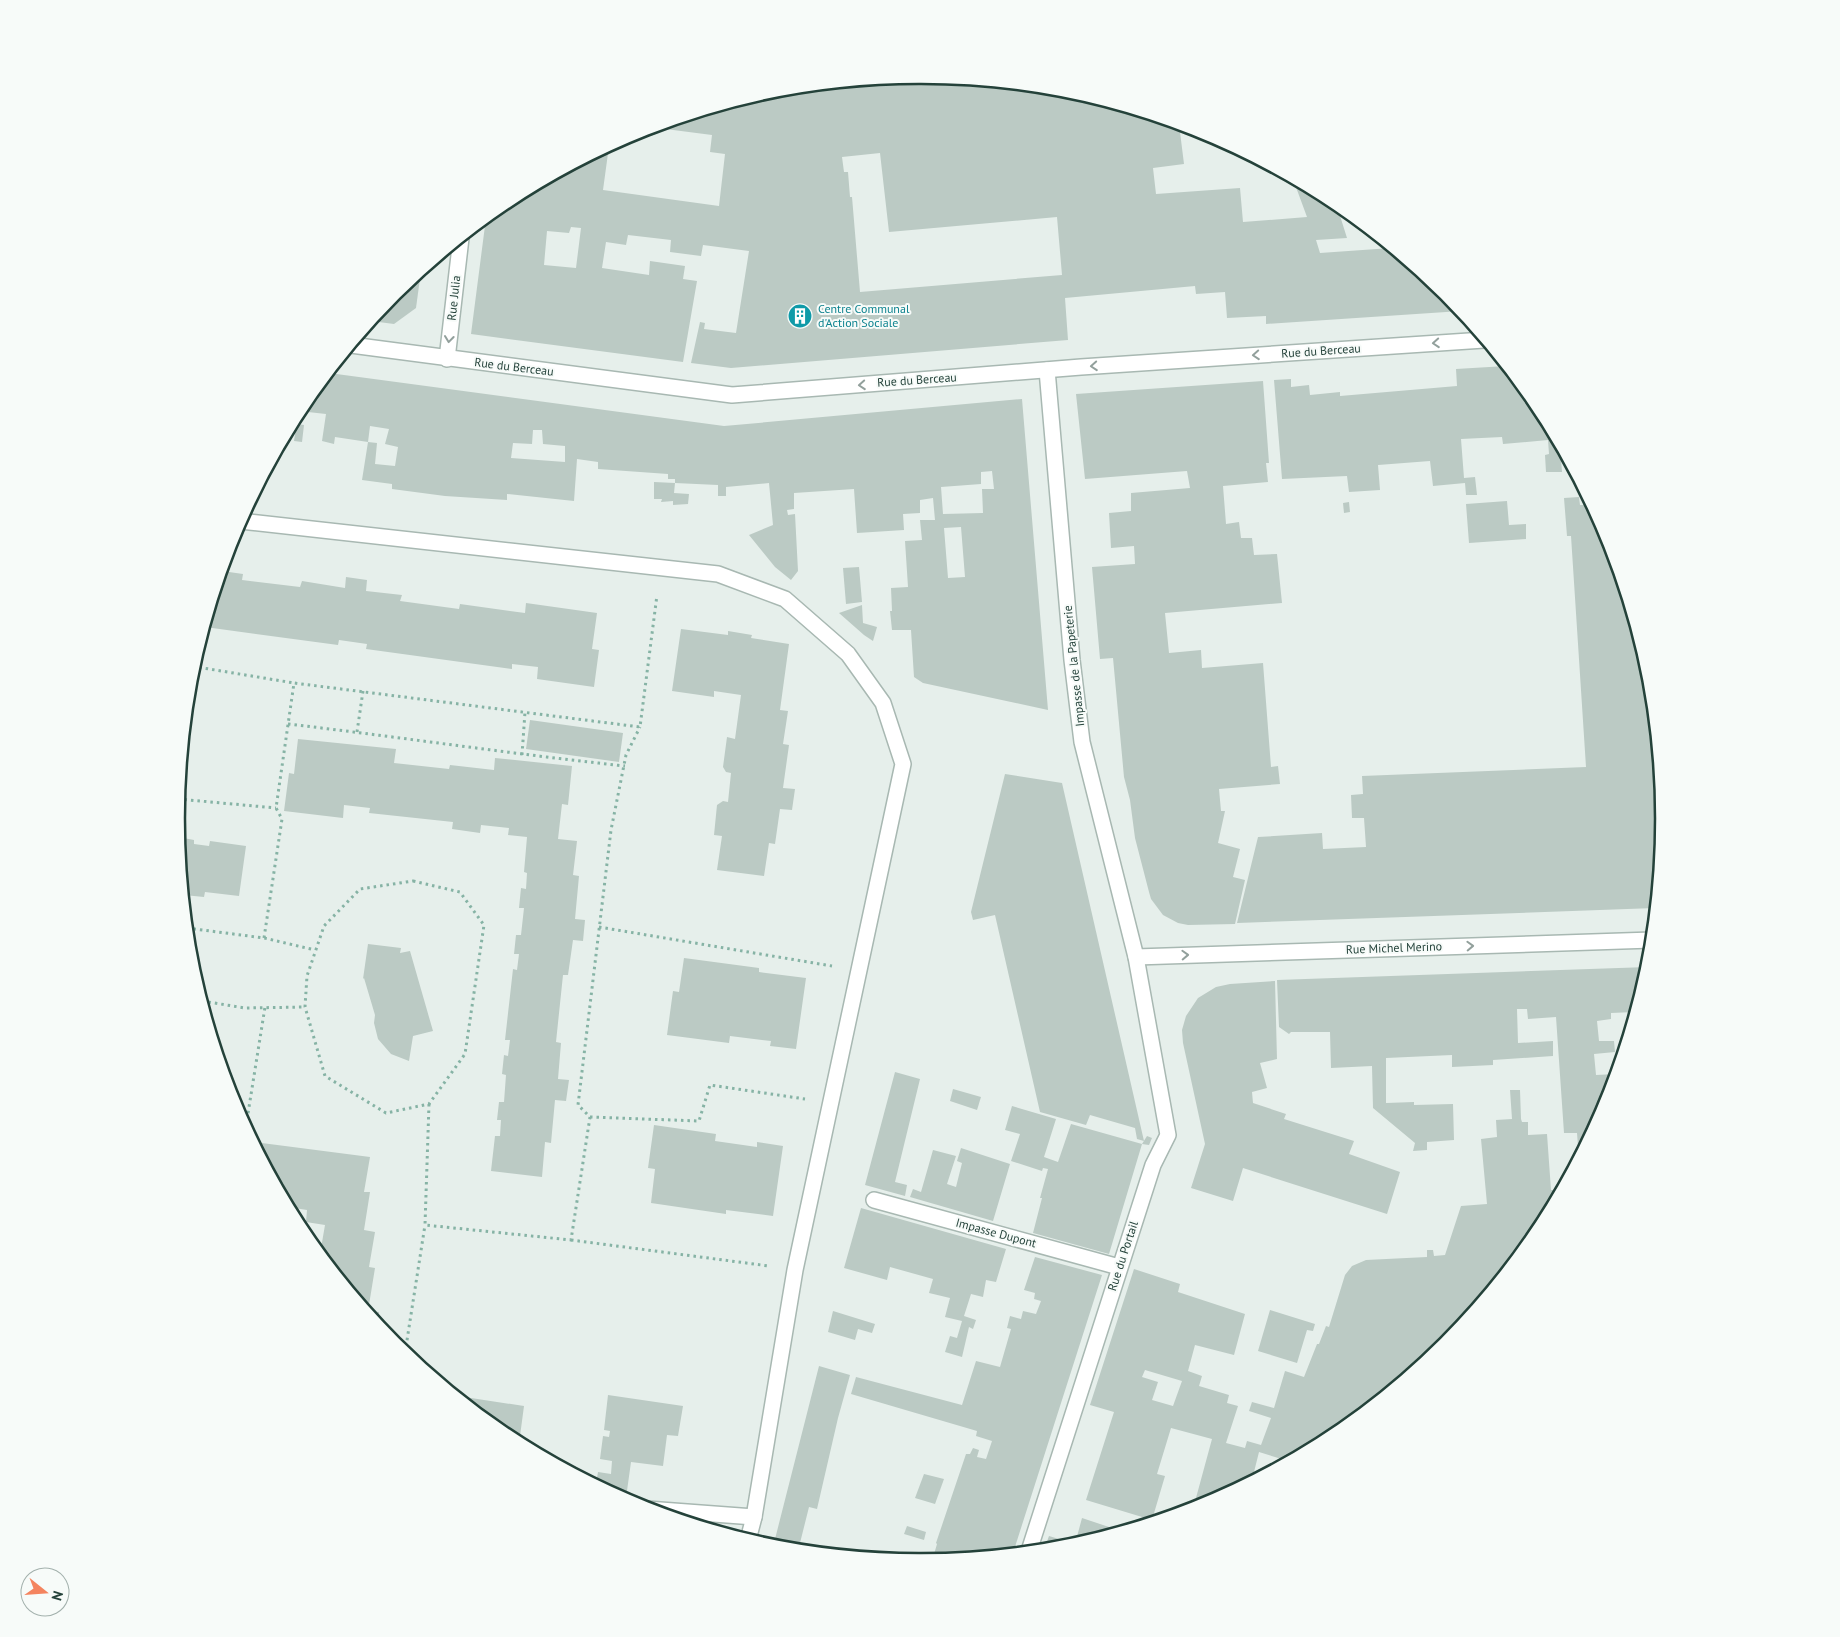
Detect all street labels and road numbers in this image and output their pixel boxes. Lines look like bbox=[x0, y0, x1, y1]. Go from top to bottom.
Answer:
street label: Rue Julia bbox=[444, 275, 463, 321]
street label: Rue du Berceau bbox=[1281, 340, 1361, 361]
street label: Rue du Berceau bbox=[474, 354, 555, 379]
street label: Rue du Berceau bbox=[877, 369, 957, 390]
street label: Impasse de la Papeterie bbox=[1060, 605, 1087, 727]
street label: Rue Michel Merino bbox=[1346, 938, 1442, 957]
street label: Impasse Dupont bbox=[954, 1215, 1038, 1250]
street label: Rue du Portail bbox=[1104, 1218, 1141, 1293]

